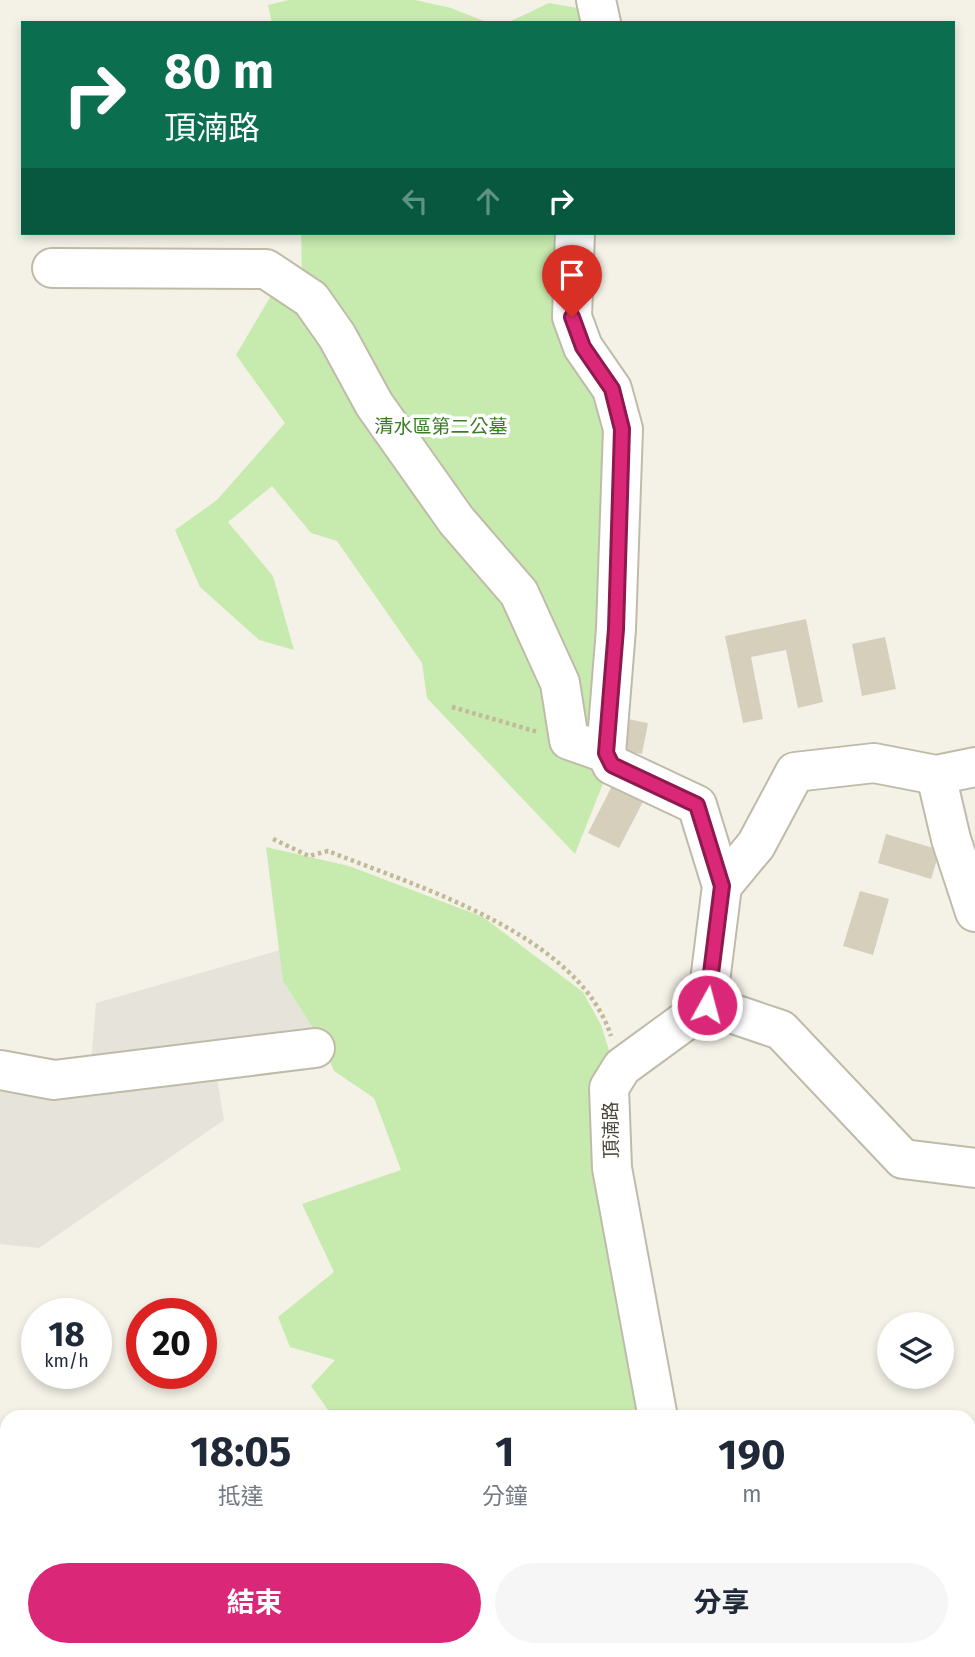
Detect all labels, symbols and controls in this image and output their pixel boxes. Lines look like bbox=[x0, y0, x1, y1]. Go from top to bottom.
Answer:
text: 80 m bbox=[164, 42, 274, 101]
icon: right bbox=[49, 49, 140, 140]
text: 頂湳路 bbox=[164, 109, 260, 147]
icon: left bbox=[396, 182, 434, 220]
icon: ahead bbox=[469, 182, 507, 220]
icon: right bbox=[542, 182, 580, 220]
pin bbox=[542, 245, 602, 317]
icon: arrive bbox=[553, 256, 591, 294]
park label: 清水區第二公墓 bbox=[374, 415, 508, 438]
position arrow bbox=[670, 968, 744, 1042]
street label: 頂湳路 bbox=[599, 1101, 623, 1159]
speed limit sign: 20 bbox=[126, 1298, 217, 1389]
map controls bbox=[877, 1312, 954, 1389]
button: layers bbox=[877, 1312, 954, 1389]
text: 18 bbox=[48, 1313, 85, 1355]
text: km/h bbox=[44, 1350, 89, 1372]
text: 18:05 bbox=[190, 1427, 291, 1477]
text: 1 bbox=[495, 1427, 514, 1477]
text: 190 bbox=[718, 1430, 786, 1480]
text: m bbox=[742, 1480, 762, 1508]
text: 抵達 bbox=[218, 1482, 264, 1510]
text: 分鐘 bbox=[482, 1482, 528, 1510]
button: 結束 bbox=[28, 1563, 481, 1643]
button: 分享 bbox=[495, 1563, 948, 1643]

